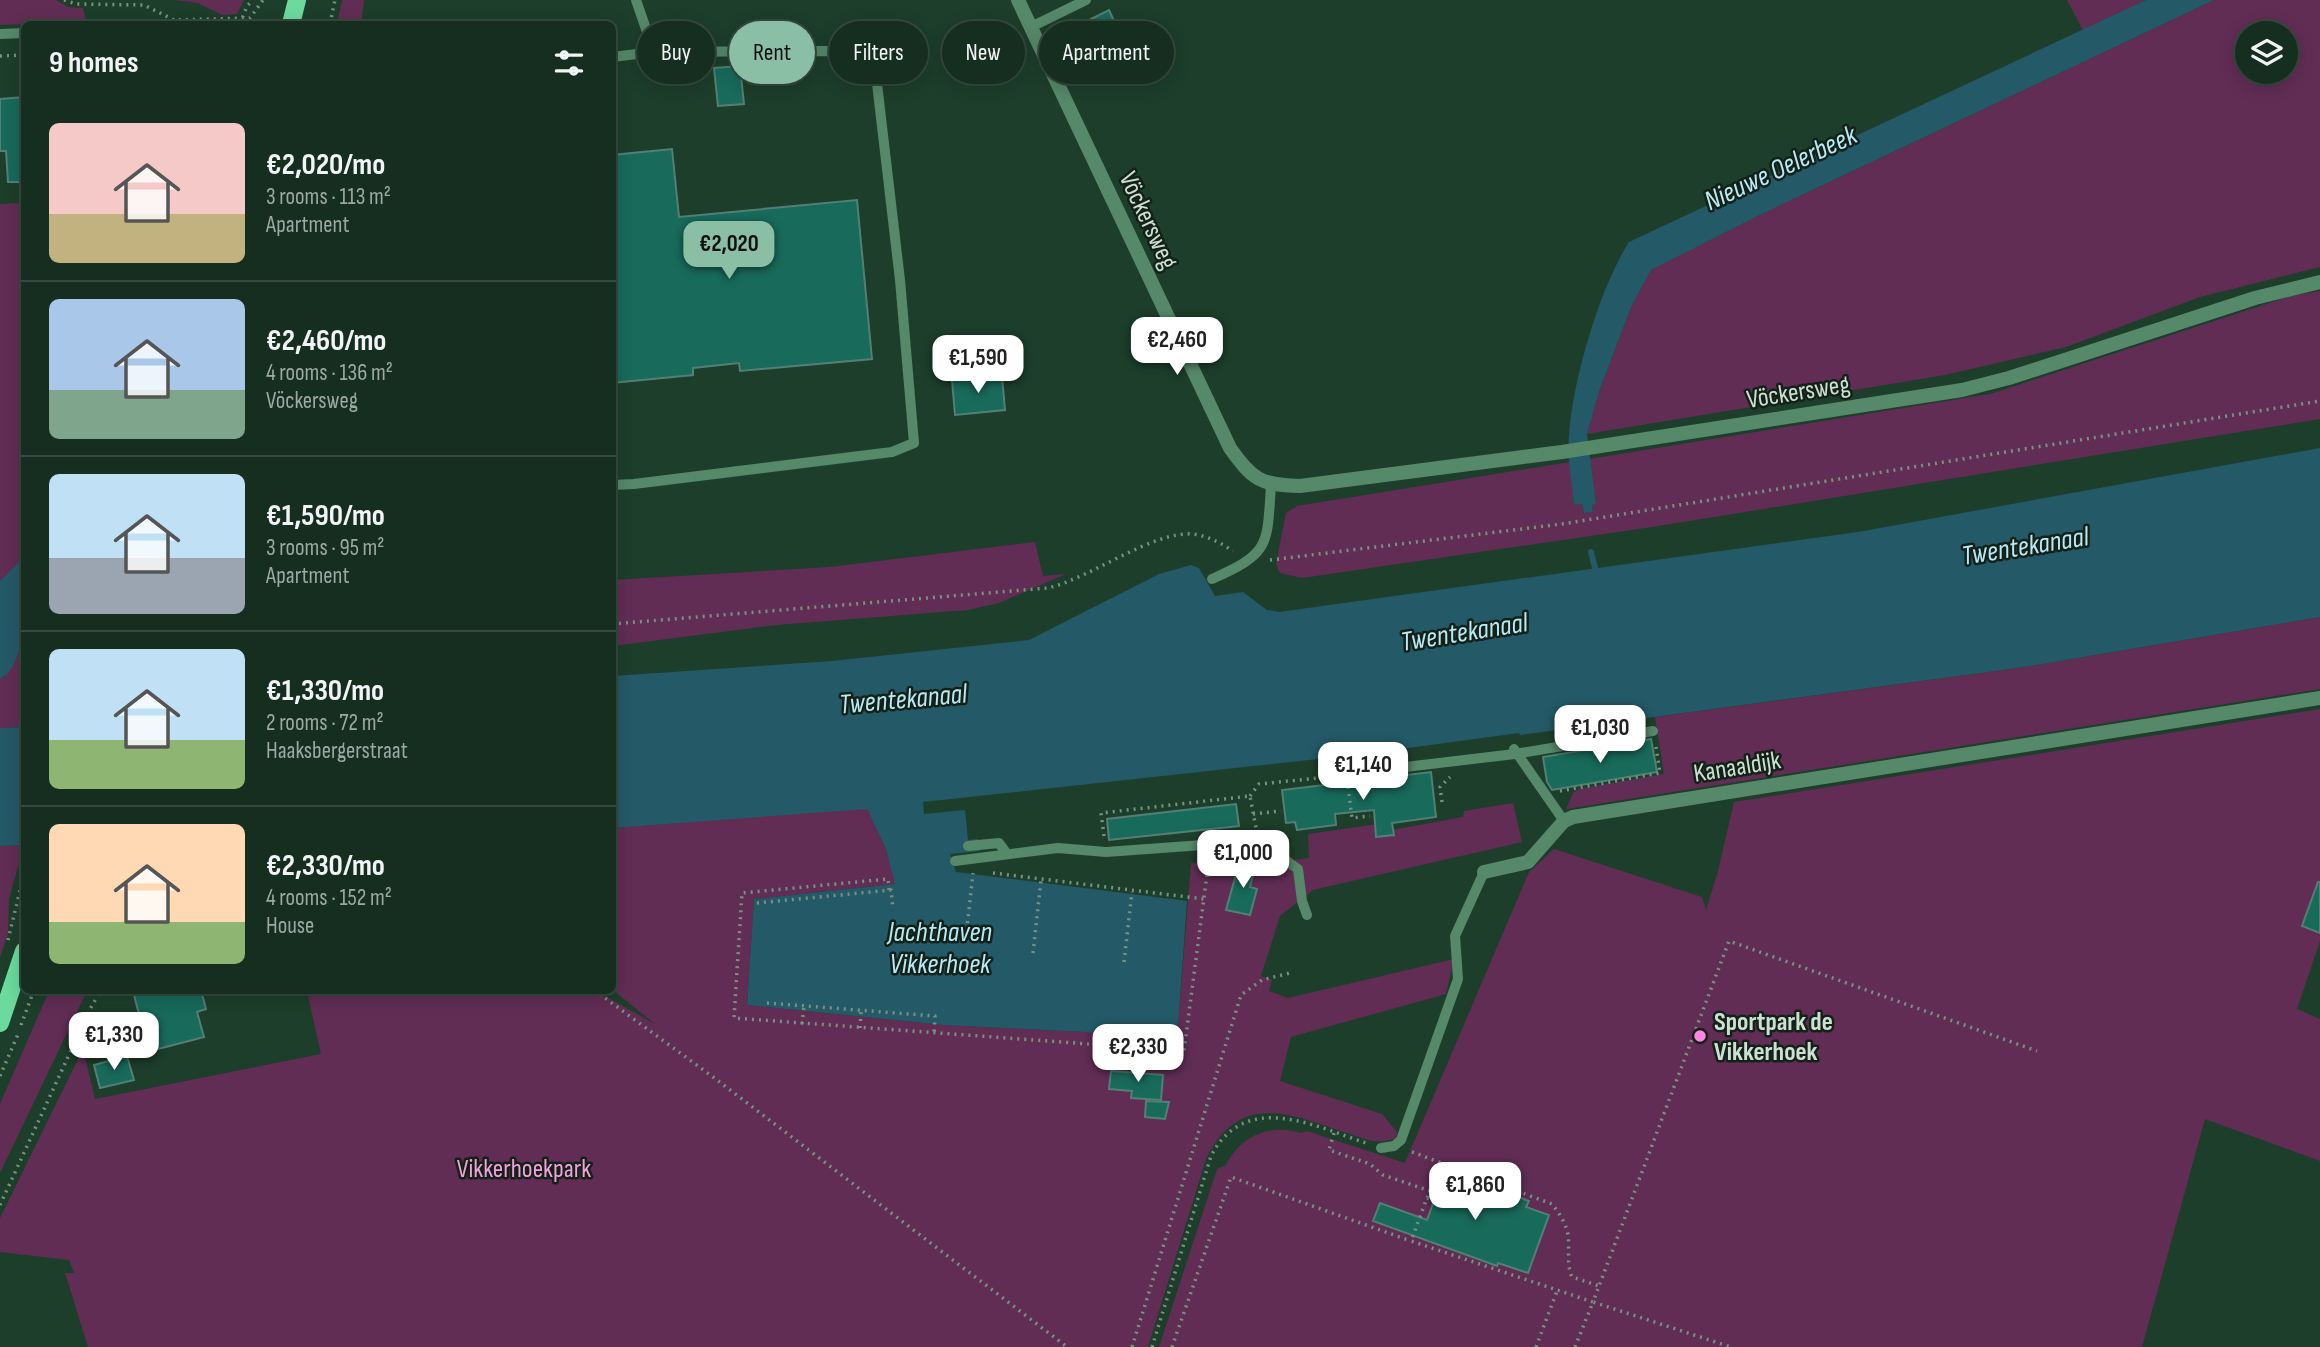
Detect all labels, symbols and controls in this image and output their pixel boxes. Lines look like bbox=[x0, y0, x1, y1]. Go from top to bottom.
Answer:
chip: Buy bbox=[637, 21, 715, 84]
chip: Rent bbox=[729, 21, 815, 84]
chip: Filters bbox=[829, 21, 928, 84]
chip: New bbox=[942, 21, 1025, 84]
chip: Apartment bbox=[1039, 21, 1174, 84]
map controls bbox=[2235, 21, 2298, 84]
button: layers bbox=[2235, 21, 2298, 84]
icon: filters bbox=[550, 44, 588, 82]
text: 9 homes bbox=[49, 45, 139, 81]
water label: Nieuwe Oelerbeek bbox=[1699, 118, 1863, 218]
text: €2,020/mo bbox=[266, 147, 385, 183]
icon: home bbox=[105, 151, 189, 235]
street label: Vöckersweg bbox=[1112, 167, 1184, 274]
text: 3 rooms · 113 m² bbox=[266, 183, 391, 211]
text: Apartment bbox=[266, 211, 350, 239]
pin: €2,020 bbox=[672, 222, 786, 281]
text: €2,020 bbox=[699, 230, 759, 258]
pin: €2,460 bbox=[1120, 318, 1234, 377]
text: €2,460/mo bbox=[266, 323, 386, 359]
text: €2,460 bbox=[1147, 326, 1207, 354]
icon: home bbox=[105, 327, 189, 411]
pin: €1,590 bbox=[921, 336, 1035, 395]
text: €1,590 bbox=[948, 344, 1008, 372]
text: 4 rooms · 136 m² bbox=[266, 359, 393, 387]
street label: Vöckersweg bbox=[1745, 369, 1852, 416]
text: Vöckersweg bbox=[266, 387, 358, 415]
text: €1,590/mo bbox=[266, 498, 385, 534]
icon: home bbox=[105, 502, 189, 586]
water label: Twentekanaal bbox=[1959, 520, 2092, 573]
text: 3 rooms · 95 m² bbox=[266, 534, 385, 562]
text: Apartment bbox=[266, 562, 350, 590]
water label: Twentekanaal bbox=[1398, 606, 1531, 659]
text: €1,330/mo bbox=[266, 673, 384, 709]
icon: home bbox=[105, 677, 189, 761]
water label: Twentekanaal bbox=[838, 677, 969, 722]
pin: €1,030 bbox=[1543, 706, 1657, 765]
text: 2 rooms · 72 m² bbox=[266, 709, 384, 737]
text: €1,030 bbox=[1571, 714, 1629, 742]
text: Haaksbergerstraat bbox=[266, 737, 408, 765]
pin: €1,140 bbox=[1306, 742, 1420, 802]
street label: Kanaaldijk bbox=[1691, 745, 1783, 790]
text: €1,140 bbox=[1334, 751, 1392, 779]
pin: €1,000 bbox=[1186, 830, 1300, 890]
text: €1,000 bbox=[1213, 839, 1273, 867]
text: €2,330/mo bbox=[266, 848, 385, 884]
icon: home bbox=[105, 852, 189, 936]
text: 4 rooms · 152 m² bbox=[266, 884, 392, 912]
text: House bbox=[266, 912, 314, 940]
water label: Jachthaven Vikkerhoek bbox=[886, 916, 992, 981]
place label: Sportpark de Vikkerhoek bbox=[1714, 1007, 1833, 1068]
pin: €1,330 bbox=[57, 1012, 171, 1072]
text: €1,330 bbox=[85, 1021, 143, 1049]
pin: €2,330 bbox=[1081, 1024, 1195, 1084]
marker: Sportpark de Vikkerhoek bbox=[1692, 1028, 1708, 1044]
text: €2,330 bbox=[1109, 1033, 1167, 1061]
park label: Vikkerhoekpark bbox=[457, 1154, 591, 1185]
pin: €1,860 bbox=[1418, 1162, 1532, 1222]
text: €1,860 bbox=[1445, 1171, 1505, 1199]

